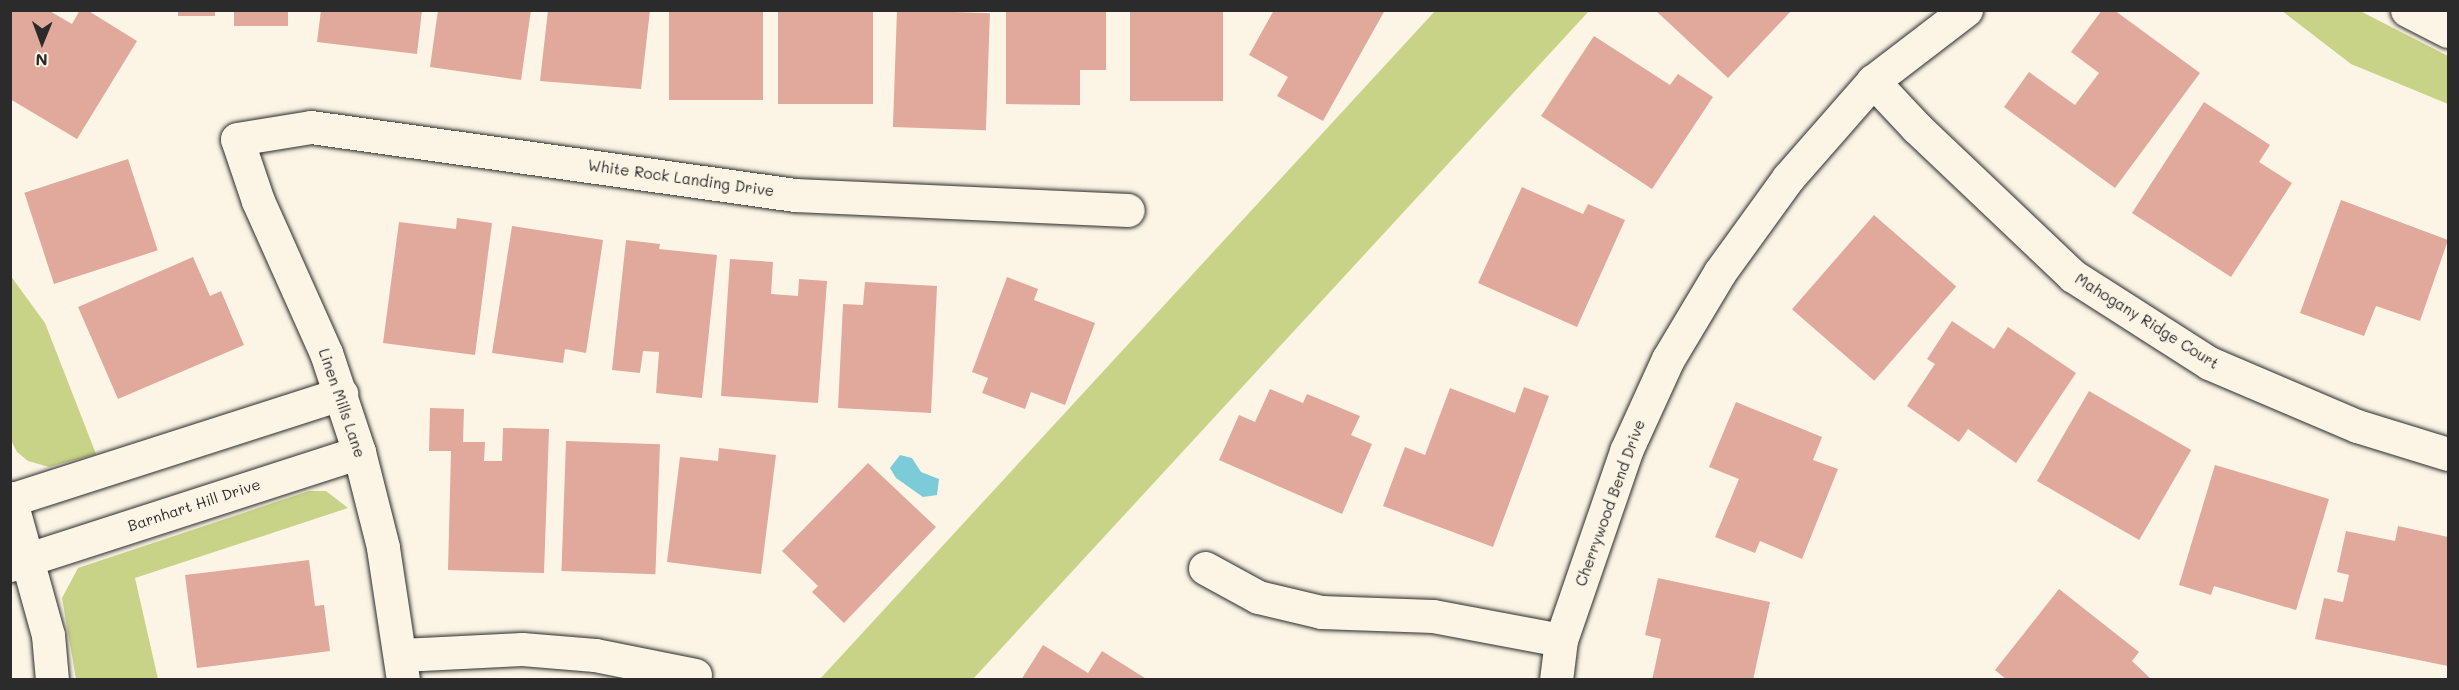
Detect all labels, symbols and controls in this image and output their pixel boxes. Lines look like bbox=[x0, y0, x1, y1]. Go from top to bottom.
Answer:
north arrow bbox=[12, 12, 72, 72]
text: N bbox=[35, 50, 48, 71]
street label: White Rock Landing Drive bbox=[587, 156, 775, 200]
street label: Mahogany Ridge Court bbox=[2072, 269, 2222, 373]
street label: Linen Mills Lane bbox=[315, 346, 369, 460]
street label: Cherrywood Bend Drive bbox=[1571, 417, 1649, 589]
street label: Barnhart Hill Drive bbox=[125, 475, 263, 535]

